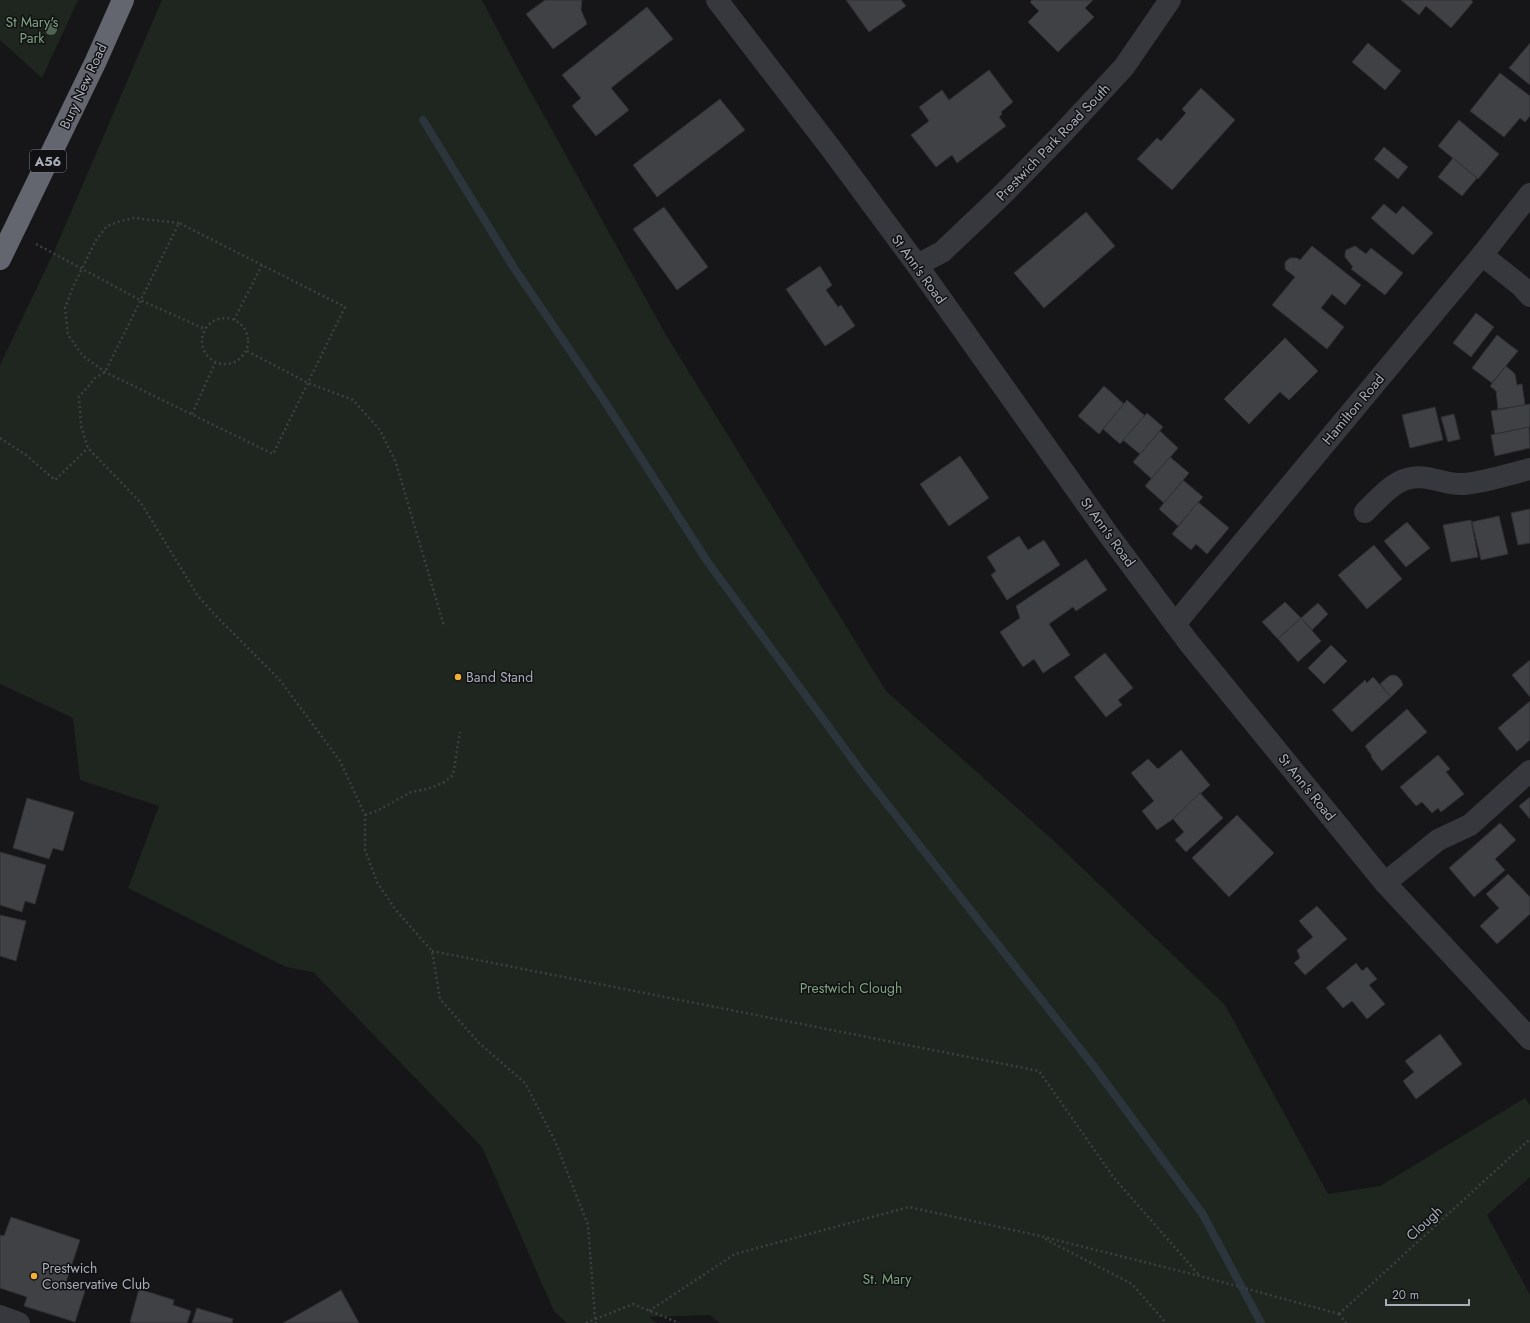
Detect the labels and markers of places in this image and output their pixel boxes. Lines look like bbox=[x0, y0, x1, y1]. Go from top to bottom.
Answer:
place label: Band Stand bbox=[466, 667, 533, 687]
marker: Band Stand bbox=[453, 672, 463, 682]
place label: Prestwich Conservative Club bbox=[42, 1258, 150, 1294]
marker: Prestwich Conservative Club bbox=[29, 1271, 39, 1281]

